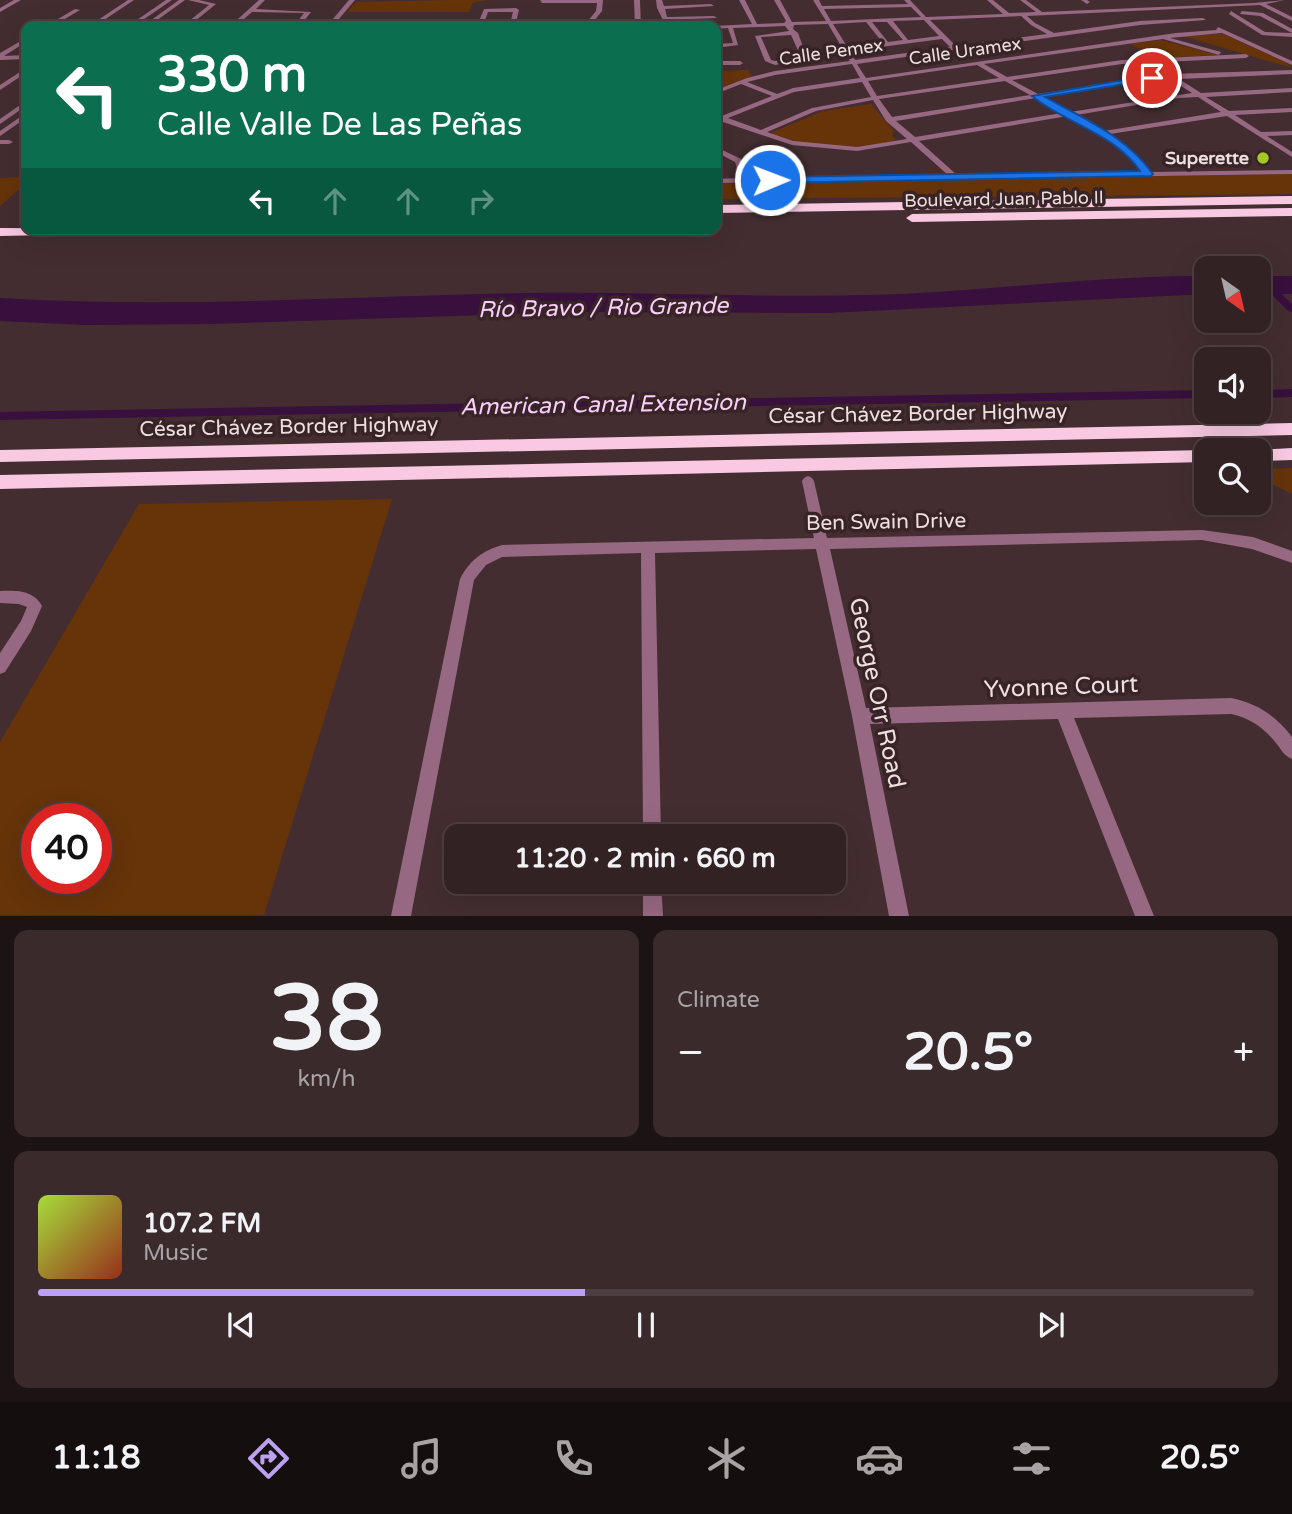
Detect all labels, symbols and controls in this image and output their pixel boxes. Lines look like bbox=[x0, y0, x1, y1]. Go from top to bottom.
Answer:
street label: Calle Uramex bbox=[907, 32, 1023, 70]
street label: Calle Pemex bbox=[778, 34, 884, 70]
text: 330 m bbox=[157, 46, 307, 105]
pin bbox=[1122, 48, 1182, 108]
icon: left bbox=[42, 49, 133, 140]
icon: arrive bbox=[1133, 59, 1171, 97]
text: Calle Valle De Las Peñas bbox=[157, 106, 522, 144]
position arrow bbox=[733, 143, 807, 217]
place label: Superette bbox=[1165, 147, 1249, 169]
marker: Superette bbox=[1255, 150, 1271, 166]
icon: left bbox=[243, 182, 281, 220]
icon: ahead bbox=[316, 182, 354, 220]
icon: ahead bbox=[389, 182, 427, 220]
icon: right bbox=[462, 182, 500, 220]
street label: Boulevard Juan Pablo II bbox=[904, 186, 1104, 212]
north arrow bbox=[1194, 256, 1270, 332]
map controls bbox=[1194, 256, 1271, 515]
water label: Río Bravo / Rio Grande bbox=[478, 292, 730, 324]
button: sound bbox=[1194, 347, 1271, 424]
water label: American Canal Extension bbox=[460, 388, 747, 421]
street label: César Chávez Border Highway bbox=[768, 399, 1068, 429]
street label: César Chávez Border Highway bbox=[139, 412, 439, 442]
button: search bbox=[1194, 438, 1271, 515]
street label: Ben Swain Drive bbox=[806, 508, 966, 536]
street label: George Orr Road bbox=[843, 595, 911, 791]
street label: Yvonne Court bbox=[983, 670, 1139, 704]
speed limit sign: 40 bbox=[21, 803, 112, 894]
text: 11:20 · 2 min · 660 m bbox=[514, 843, 776, 874]
text: 38 bbox=[269, 964, 384, 1074]
text: Climate bbox=[677, 986, 760, 1014]
text: 20.5° bbox=[903, 1021, 1033, 1084]
text: − bbox=[677, 1030, 704, 1076]
text: + bbox=[1233, 1030, 1254, 1076]
text: km/h bbox=[298, 1065, 355, 1093]
text: 107.2 FM bbox=[143, 1208, 261, 1239]
text: Music bbox=[143, 1239, 208, 1267]
icon: previous bbox=[222, 1306, 260, 1344]
icon: pause bbox=[627, 1306, 665, 1344]
icon: next bbox=[1032, 1306, 1070, 1344]
icon: directions bbox=[244, 1434, 293, 1483]
icon: music bbox=[397, 1434, 446, 1483]
icon: phone bbox=[549, 1434, 598, 1483]
icon: climate bbox=[702, 1434, 751, 1483]
icon: car bbox=[855, 1434, 904, 1483]
icon: filters bbox=[1007, 1434, 1056, 1483]
text: 11:18 bbox=[52, 1439, 141, 1477]
text: 20.5° bbox=[1160, 1439, 1240, 1477]

